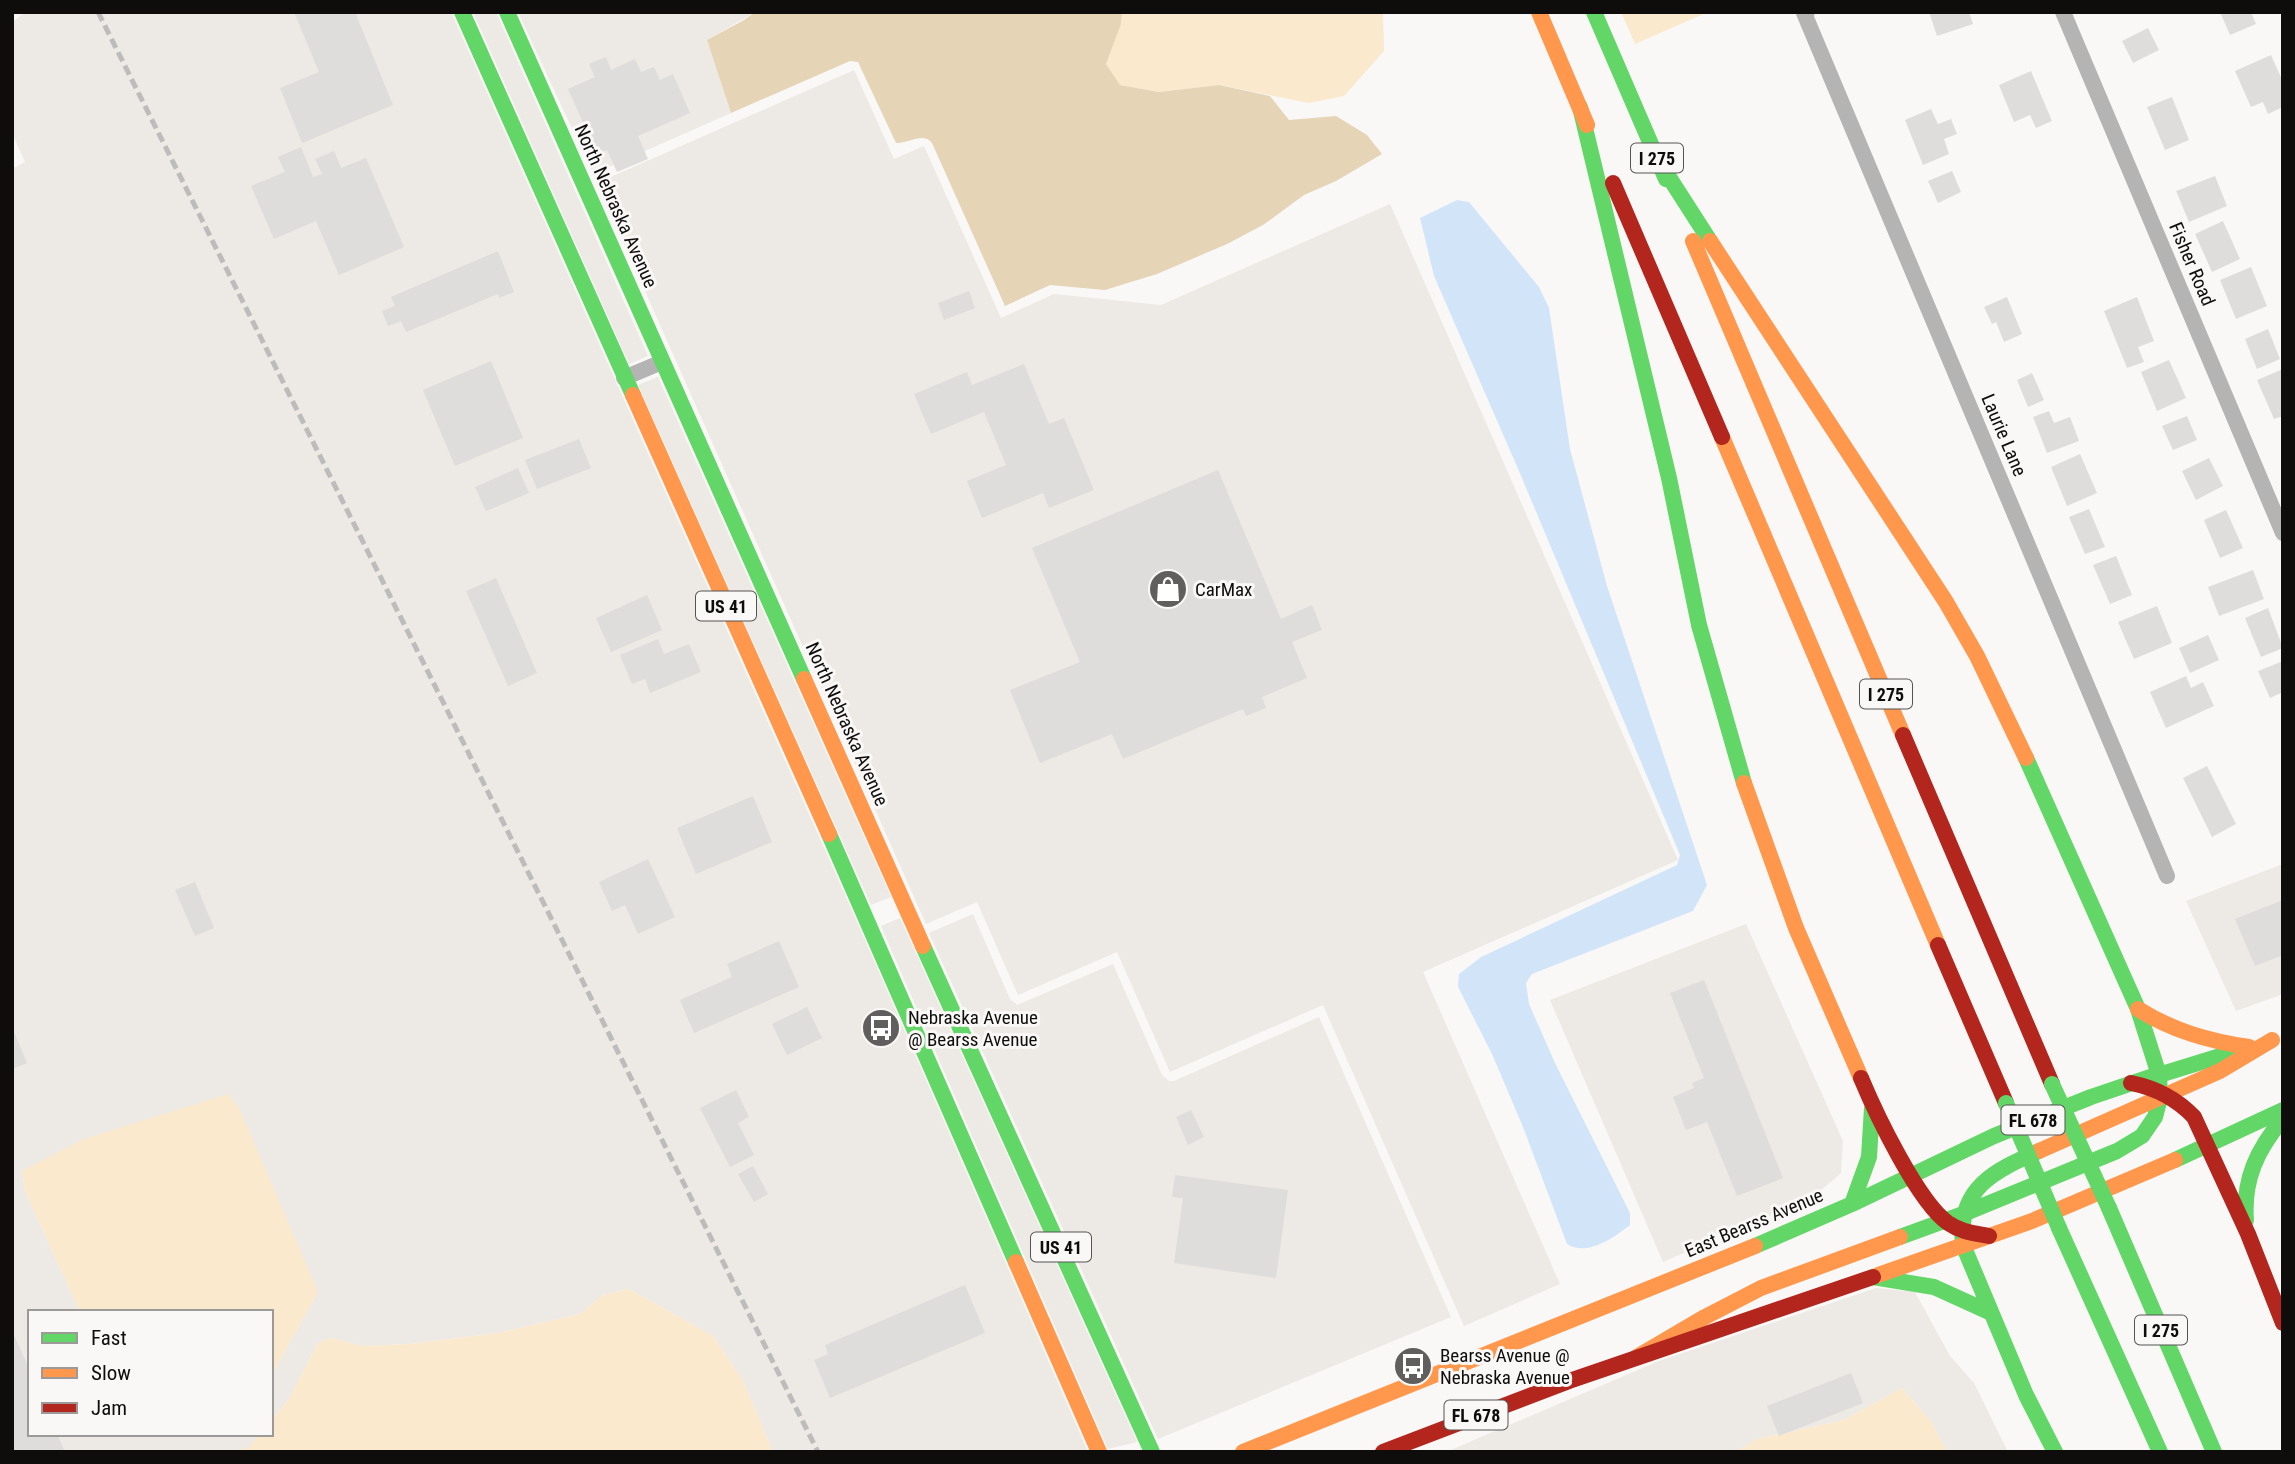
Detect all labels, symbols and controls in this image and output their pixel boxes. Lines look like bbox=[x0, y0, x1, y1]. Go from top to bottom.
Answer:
street label: North Nebraska Avenue bbox=[570, 121, 662, 291]
road number: I 275 bbox=[1631, 144, 1683, 173]
street label: Fisher Road bbox=[2164, 219, 2220, 309]
street label: Laurie Lane bbox=[1976, 390, 2032, 480]
shop icon: CarMax bbox=[1147, 568, 1189, 610]
place label: CarMax bbox=[1195, 578, 1252, 601]
road number: US 41 bbox=[696, 592, 756, 620]
street label: North Nebraska Avenue bbox=[801, 639, 893, 809]
road number: I 275 bbox=[1860, 680, 1912, 708]
place label: Nebraska Avenue @ Bearss Avenue bbox=[908, 1006, 1038, 1051]
bus stop icon: Nebraska Avenue @ Bearss Avenue bbox=[860, 1007, 902, 1049]
road number: FL 678 bbox=[2002, 1106, 2064, 1134]
street label: East Bearss Avenue bbox=[1681, 1184, 1827, 1262]
road number: US 41 bbox=[1031, 1232, 1091, 1262]
legend bbox=[28, 1310, 273, 1436]
road number: I 275 bbox=[2135, 1316, 2187, 1344]
text: Fast bbox=[91, 1326, 127, 1350]
place label: Bearss Avenue @ Nebraska Avenue bbox=[1440, 1344, 1570, 1389]
bus stop icon: Bearss Avenue @ Nebraska Avenue bbox=[1392, 1345, 1434, 1387]
text: Slow bbox=[91, 1361, 131, 1385]
text: Jam bbox=[91, 1396, 127, 1420]
road number: FL 678 bbox=[1444, 1400, 1508, 1430]

